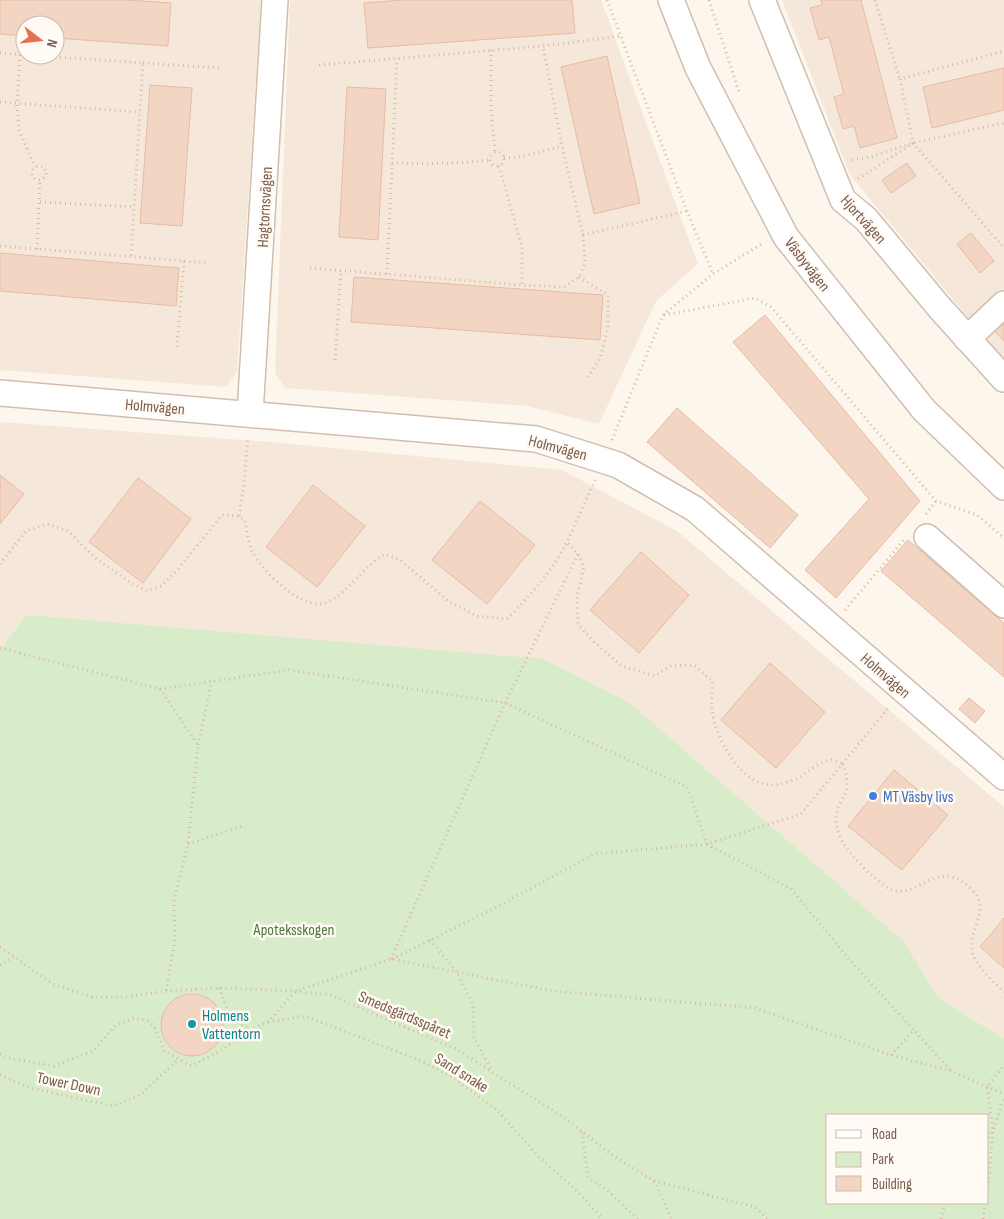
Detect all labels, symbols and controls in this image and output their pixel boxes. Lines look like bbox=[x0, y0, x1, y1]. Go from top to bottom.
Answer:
north arrow bbox=[15, 15, 65, 65]
text: N bbox=[43, 38, 61, 49]
street label: Hagtornsvägen bbox=[254, 166, 277, 248]
street label: Hjortvägen bbox=[836, 192, 890, 248]
street label: Väsbyvägen bbox=[780, 234, 834, 296]
street label: Holmvägen bbox=[124, 395, 185, 420]
street label: Holmvägen bbox=[526, 432, 589, 465]
street label: Holmvägen bbox=[856, 649, 914, 703]
place label: MT Väsby livs bbox=[883, 788, 954, 807]
marker: MT Väsby livs bbox=[867, 790, 879, 802]
park label: Apoteksskogen bbox=[253, 921, 334, 940]
street label: Smedsgärdsspåret bbox=[355, 987, 454, 1043]
place label: Holmens Vattentorn bbox=[202, 1007, 261, 1044]
marker: Holmens Vattentorn bbox=[186, 1018, 198, 1030]
street label: Sand snake bbox=[431, 1049, 492, 1097]
street label: Tower Down bbox=[35, 1068, 102, 1100]
legend bbox=[826, 1114, 989, 1204]
text: Road bbox=[872, 1125, 897, 1144]
text: Park bbox=[872, 1150, 894, 1169]
text: Building bbox=[872, 1175, 912, 1194]

